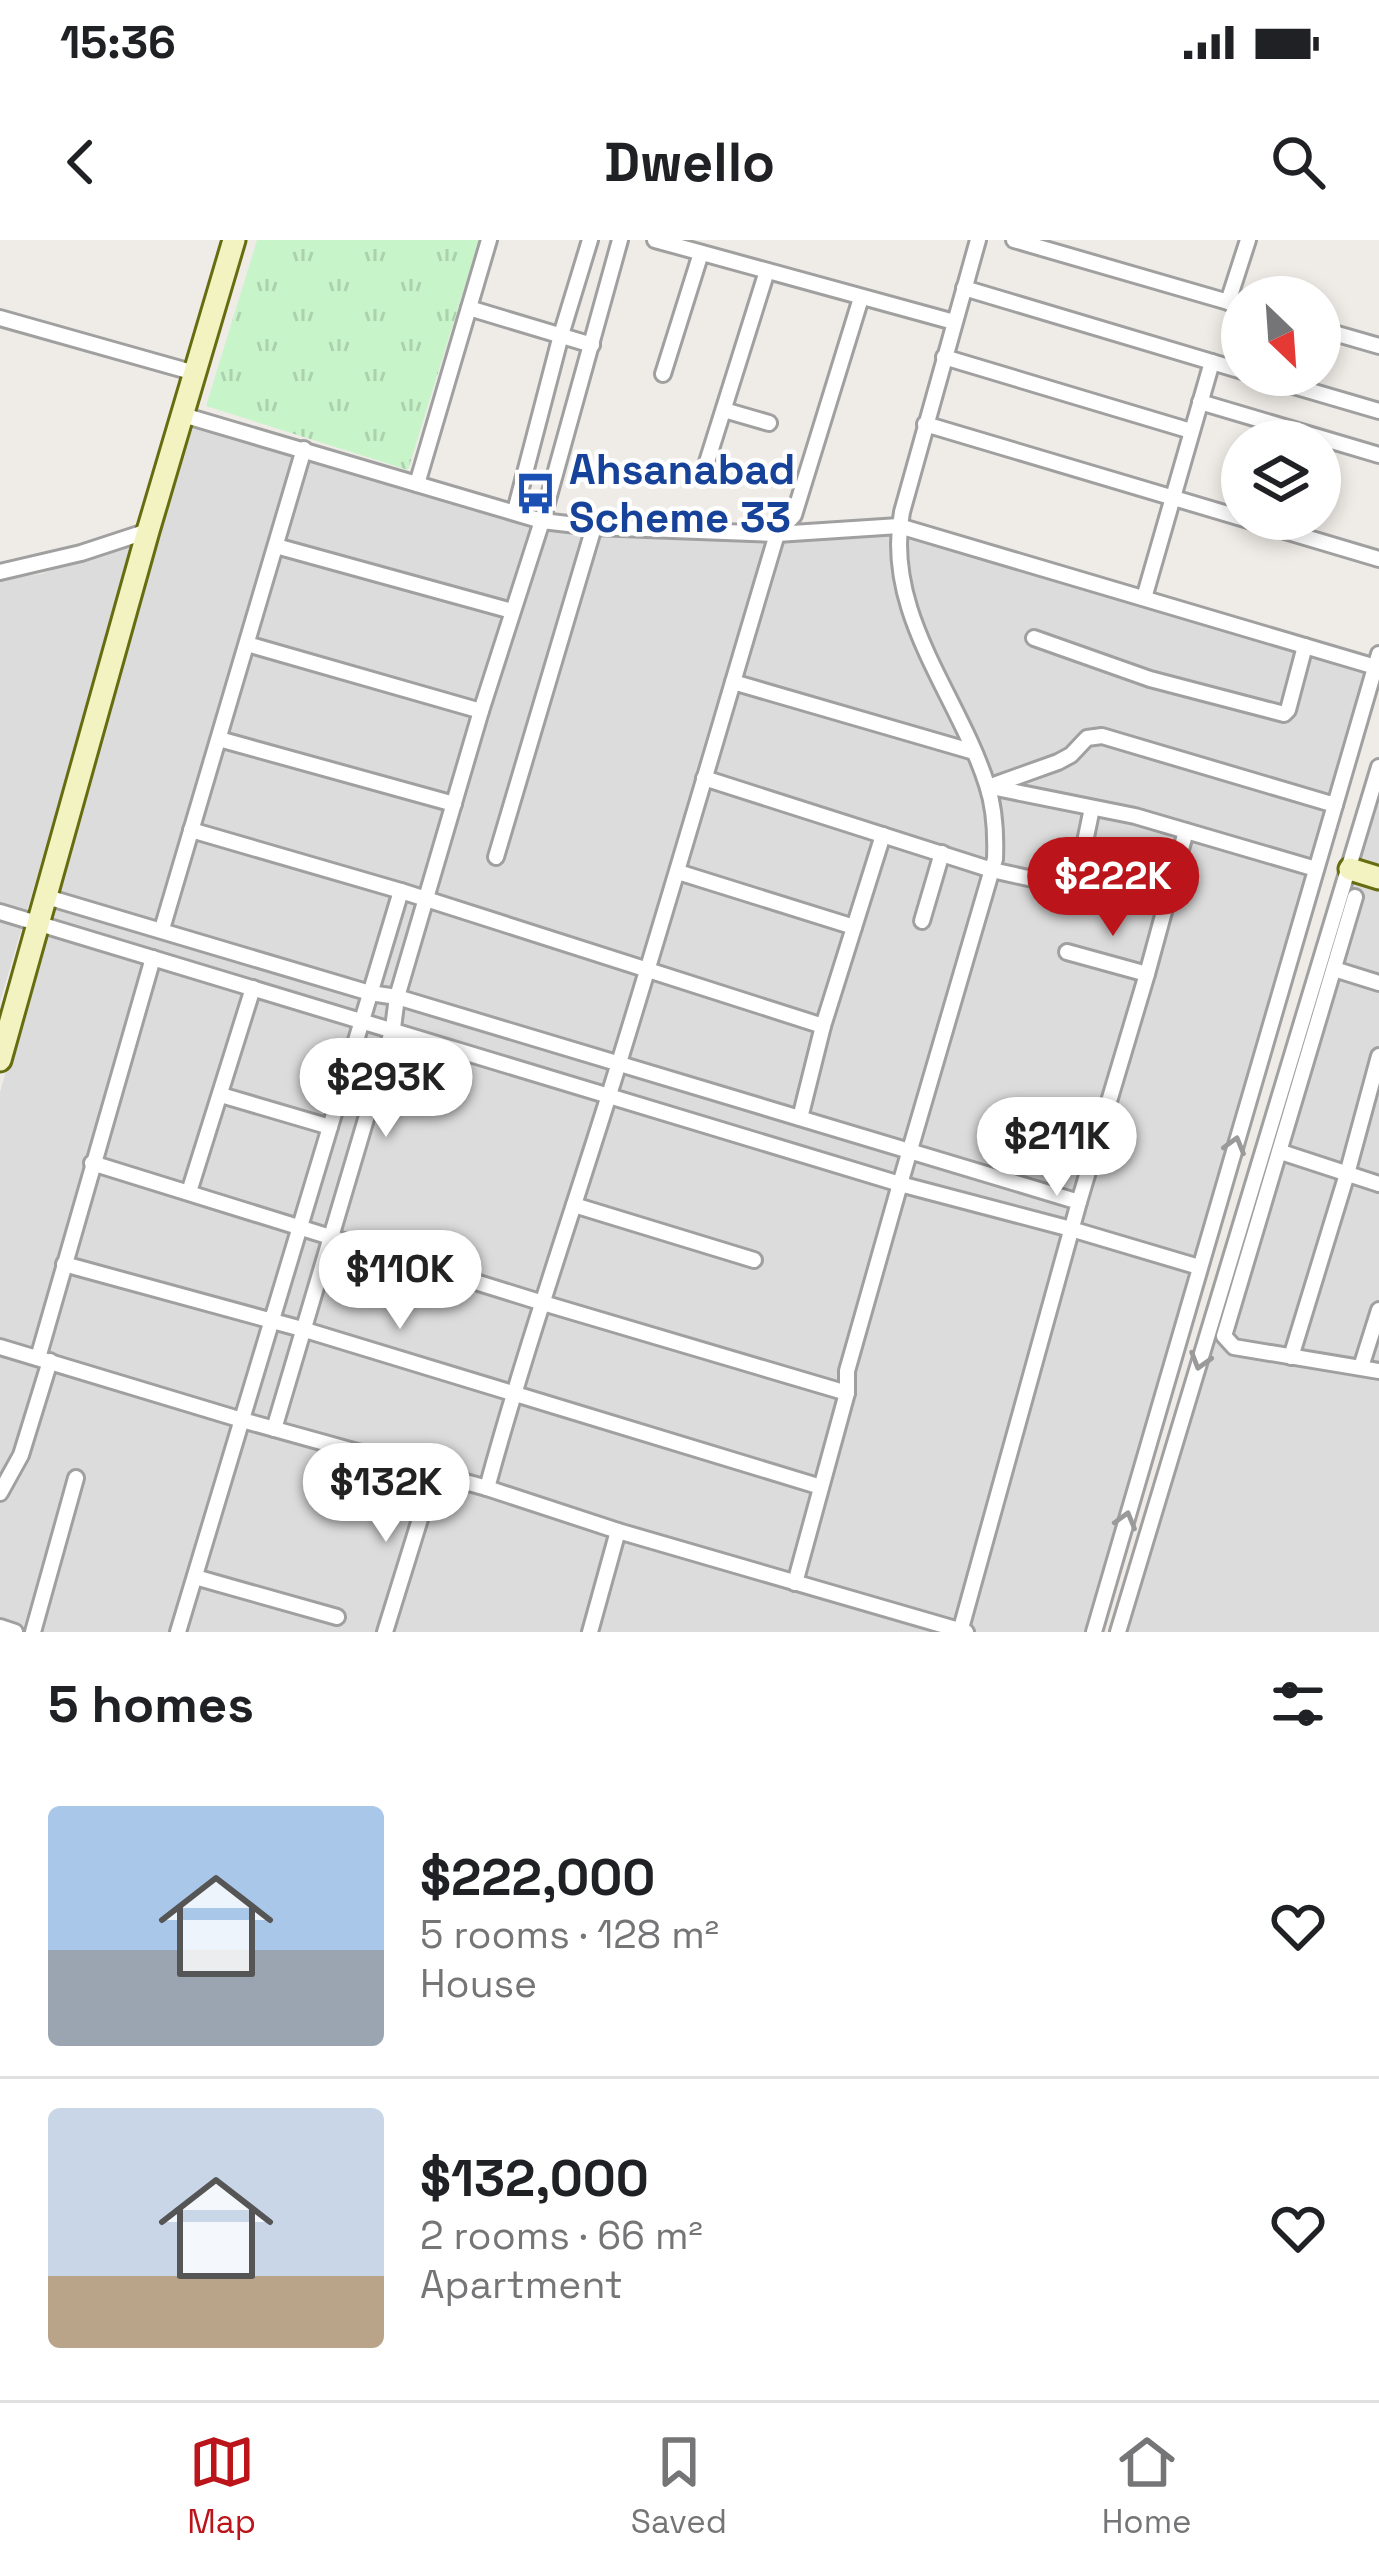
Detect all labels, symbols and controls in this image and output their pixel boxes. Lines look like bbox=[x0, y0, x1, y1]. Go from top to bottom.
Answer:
text: 15:36 bbox=[60, 14, 176, 71]
text: Dwello bbox=[604, 128, 775, 197]
icon: back bbox=[48, 129, 114, 195]
icon: search bbox=[1265, 129, 1331, 195]
north arrow bbox=[1221, 276, 1341, 396]
map controls bbox=[1221, 276, 1341, 540]
button: layers bbox=[1221, 420, 1341, 540]
place label: Ahsanabad Scheme 33 bbox=[569, 443, 795, 544]
bus stop icon: Ahsanabad Scheme 33 bbox=[512, 470, 558, 516]
pin: $222K bbox=[1029, 837, 1197, 939]
text: $222K bbox=[1054, 851, 1172, 900]
pin: $293K bbox=[302, 1038, 470, 1140]
text: $293K bbox=[327, 1052, 445, 1101]
pin: $211K bbox=[973, 1097, 1141, 1199]
text: $211K bbox=[1004, 1111, 1110, 1160]
one-way arrow bbox=[1221, 1135, 1246, 1156]
pin: $110K bbox=[316, 1230, 484, 1332]
text: $110K bbox=[346, 1244, 454, 1293]
one-way arrow bbox=[1189, 1350, 1214, 1371]
pin: $132K bbox=[302, 1443, 470, 1545]
text: $132K bbox=[330, 1457, 442, 1506]
one-way arrow bbox=[1112, 1510, 1137, 1530]
icon: filters bbox=[1265, 1671, 1331, 1737]
text: 5 homes bbox=[48, 1672, 254, 1737]
text: $222,000 bbox=[420, 1845, 655, 1910]
icon: home bbox=[144, 1854, 288, 1998]
icon: heart bbox=[1265, 1893, 1331, 1959]
text: 5 rooms · 128 m² bbox=[420, 1910, 719, 1959]
text: House bbox=[420, 1959, 537, 2008]
text: $132,000 bbox=[420, 2146, 649, 2211]
icon: home bbox=[144, 2156, 288, 2300]
icon: heart bbox=[1265, 2195, 1331, 2261]
text: 2 rooms · 66 m² bbox=[420, 2211, 703, 2260]
text: Apartment bbox=[420, 2260, 623, 2309]
tab: Map bbox=[187, 2429, 256, 2543]
tab: Saved bbox=[631, 2429, 727, 2543]
tab: Home bbox=[1102, 2429, 1192, 2543]

